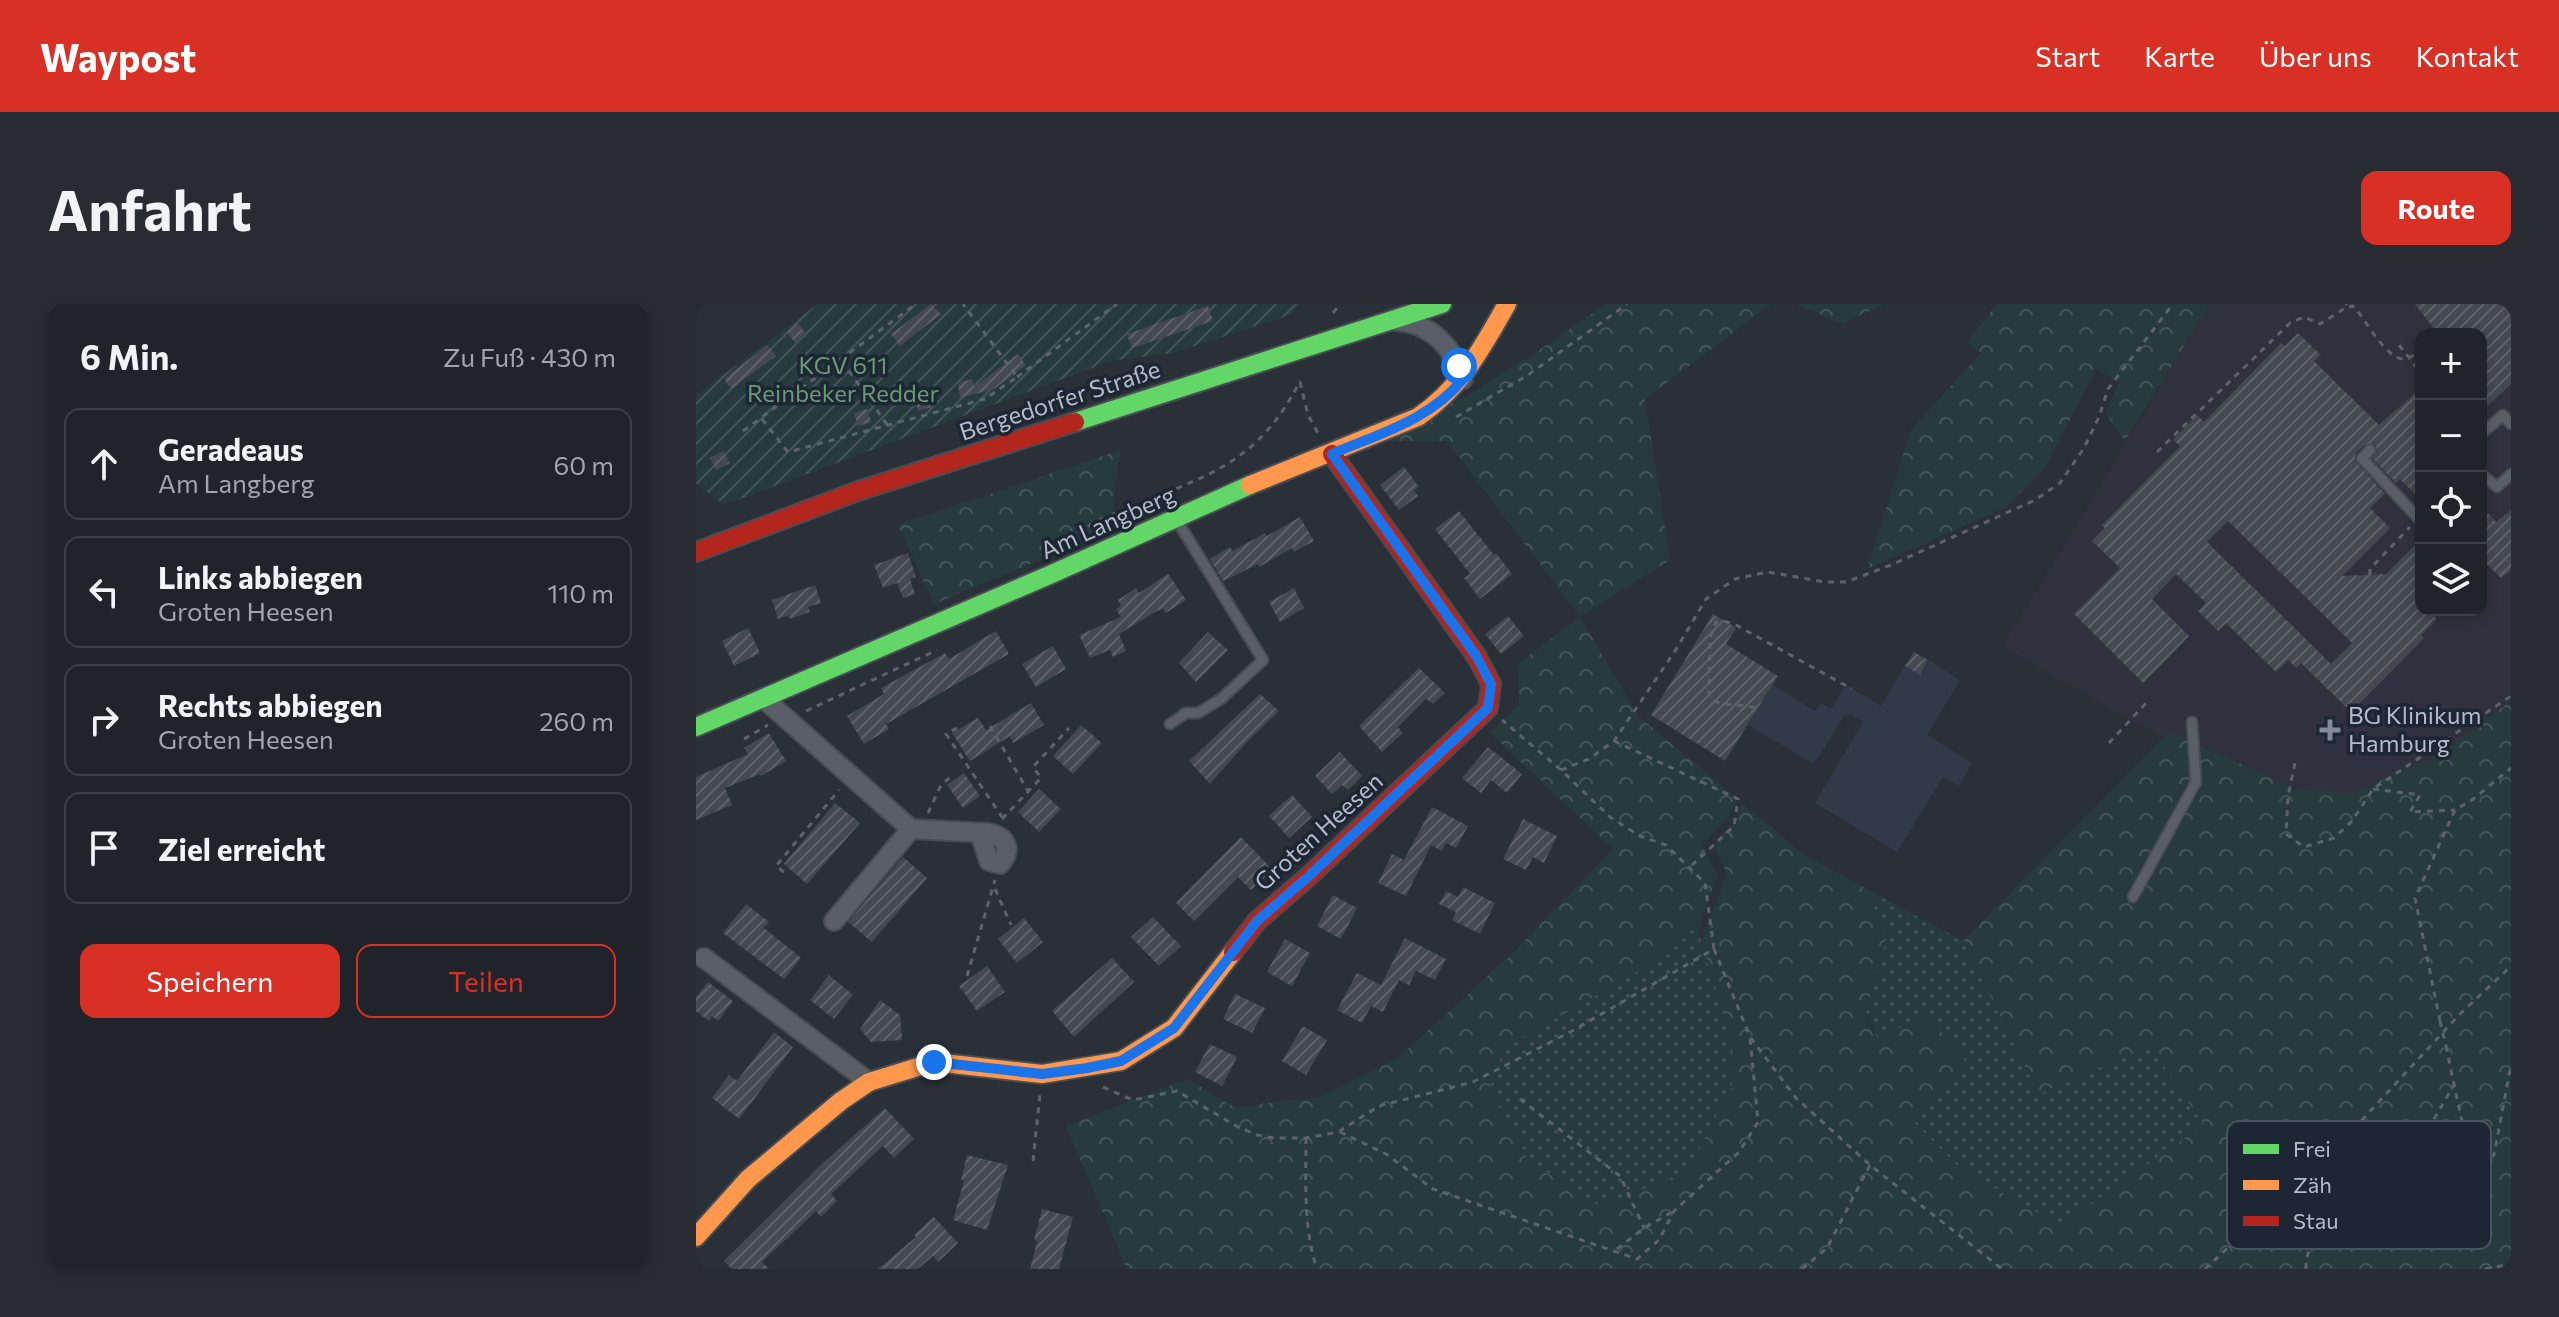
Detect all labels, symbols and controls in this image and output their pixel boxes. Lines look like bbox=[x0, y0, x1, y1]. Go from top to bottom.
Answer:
text: Waypost bbox=[40, 33, 196, 80]
text: Start bbox=[2035, 39, 2100, 73]
text: Karte bbox=[2144, 39, 2215, 73]
text: Über uns bbox=[2259, 39, 2372, 73]
text: Kontakt bbox=[2416, 39, 2519, 73]
button: Route bbox=[2361, 171, 2511, 245]
text: Anfahrt bbox=[48, 174, 252, 243]
map controls bbox=[2415, 328, 2487, 616]
button: + bbox=[2415, 328, 2487, 400]
text: 6 Min. bbox=[80, 335, 178, 377]
text: Zu Fuß · 430 m bbox=[443, 341, 616, 372]
route start bbox=[1441, 348, 1477, 384]
park label: KGV 611 Reinbeker Redder bbox=[747, 350, 939, 407]
street label: Bergedorfer Straße bbox=[955, 353, 1164, 446]
button: − bbox=[2415, 400, 2487, 472]
text: Geradeaus bbox=[158, 430, 304, 467]
icon: ahead bbox=[82, 442, 126, 486]
text: 60 m bbox=[554, 449, 614, 480]
text: Am Langberg bbox=[158, 467, 315, 498]
button: locate bbox=[2415, 472, 2487, 544]
street label: Am Langberg bbox=[1035, 479, 1179, 564]
button: layers bbox=[2415, 544, 2487, 616]
text: Links abbiegen bbox=[158, 558, 363, 595]
icon: left bbox=[82, 570, 126, 614]
text: 110 m bbox=[547, 577, 614, 608]
text: Groten Heesen bbox=[158, 595, 334, 626]
text: Rechts abbiegen bbox=[158, 686, 383, 723]
icon: right bbox=[82, 698, 126, 742]
place label: BG Klinikum Hamburg bbox=[2348, 700, 2481, 757]
text: 260 m bbox=[539, 705, 614, 736]
marker: BG Klinikum Hamburg bbox=[2319, 719, 2341, 741]
text: Groten Heesen bbox=[158, 723, 334, 754]
street label: Groten Heesen bbox=[1248, 766, 1388, 896]
icon: arrive bbox=[82, 826, 126, 870]
text: Ziel erreicht bbox=[158, 830, 326, 867]
button: Speichern bbox=[80, 944, 340, 1018]
button: Teilen bbox=[356, 944, 616, 1018]
route end bbox=[916, 1044, 952, 1080]
legend bbox=[2227, 1121, 2491, 1249]
text: Frei bbox=[2293, 1135, 2331, 1162]
text: Zäh bbox=[2293, 1171, 2332, 1198]
text: Stau bbox=[2293, 1207, 2339, 1234]

